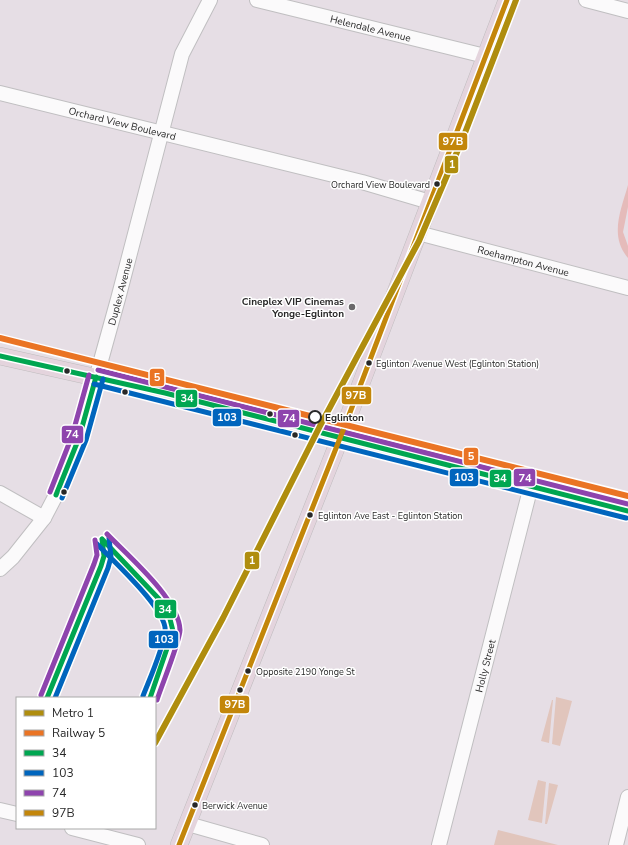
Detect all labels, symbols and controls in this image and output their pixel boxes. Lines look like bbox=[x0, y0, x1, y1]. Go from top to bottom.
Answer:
street label: Helendale Avenue bbox=[328, 12, 412, 46]
street label: Orchard View Boulevard bbox=[67, 104, 177, 144]
line badge: 97B bbox=[438, 132, 468, 151]
text: 97B bbox=[443, 134, 463, 149]
line badge: 1 bbox=[444, 155, 459, 174]
text: 1 bbox=[449, 157, 455, 172]
place label: Orchard View Boulevard bbox=[331, 179, 430, 191]
marker: Orchard View Boulevard bbox=[432, 179, 442, 189]
street label: Roehampton Avenue bbox=[476, 243, 571, 280]
street label: Duplex Avenue bbox=[105, 257, 136, 327]
place label: Cineplex VIP Cinemas Yonge-Eglinton bbox=[242, 295, 344, 321]
marker: Cineplex VIP Cinemas Yonge-Eglinton bbox=[347, 302, 357, 312]
marker: Eglinton Avenue West (Eglinton Station) bbox=[364, 358, 374, 368]
place label: Eglinton Avenue West (Eglinton Station) bbox=[376, 358, 539, 370]
unlabelled marker bbox=[62, 366, 72, 376]
line badge: 5 bbox=[149, 368, 165, 387]
text: 5 bbox=[154, 370, 161, 385]
line badge: 97B bbox=[341, 386, 372, 405]
unlabelled marker bbox=[120, 387, 130, 397]
text: 97B bbox=[346, 388, 366, 403]
line badge: 34 bbox=[175, 389, 198, 408]
text: 34 bbox=[180, 391, 194, 406]
line badge: 103 bbox=[212, 408, 242, 427]
unlabelled marker bbox=[265, 409, 275, 419]
line badge: 74 bbox=[277, 409, 300, 428]
text: 103 bbox=[217, 410, 237, 425]
marker: Eglinton bbox=[308, 410, 322, 424]
text: 74 bbox=[282, 411, 296, 426]
place label: Eglinton bbox=[325, 411, 364, 425]
line badge: 74 bbox=[61, 425, 84, 444]
text: 74 bbox=[65, 427, 79, 442]
unlabelled marker bbox=[290, 430, 300, 440]
line badge: 5 bbox=[463, 447, 479, 466]
text: 5 bbox=[468, 449, 475, 464]
line badge: 103 bbox=[449, 468, 479, 487]
line badge: 74 bbox=[513, 468, 536, 487]
line badge: 34 bbox=[489, 469, 512, 488]
text: 103 bbox=[454, 470, 474, 485]
text: 34 bbox=[493, 471, 507, 486]
text: 74 bbox=[518, 471, 532, 486]
unlabelled marker bbox=[59, 487, 69, 497]
marker: Eglinton Ave East - Eglinton Station bbox=[305, 510, 315, 520]
place label: Eglinton Ave East - Eglinton Station bbox=[318, 510, 462, 522]
line badge: 1 bbox=[244, 551, 260, 570]
text: 1 bbox=[249, 553, 255, 568]
line badge: 34 bbox=[154, 599, 177, 619]
text: 34 bbox=[158, 602, 172, 617]
line badge: 103 bbox=[148, 630, 179, 649]
text: 103 bbox=[154, 632, 174, 647]
street label: Holly Street bbox=[472, 638, 500, 694]
marker: Opposite 2190 Yonge St bbox=[243, 666, 253, 676]
place label: Opposite 2190 Yonge St bbox=[256, 666, 356, 678]
unlabelled marker bbox=[235, 685, 245, 695]
line badge: 97B bbox=[219, 695, 250, 714]
legend bbox=[16, 697, 156, 829]
text: 97B bbox=[225, 697, 245, 712]
text: Metro 1 bbox=[52, 705, 94, 721]
text: Railway 5 bbox=[52, 725, 105, 741]
text: 34 bbox=[52, 745, 66, 761]
text: 103 bbox=[52, 765, 74, 781]
text: 74 bbox=[52, 785, 66, 801]
marker: Berwick Avenue bbox=[190, 800, 200, 810]
place label: Berwick Avenue bbox=[202, 800, 268, 812]
text: 97B bbox=[52, 805, 75, 821]

